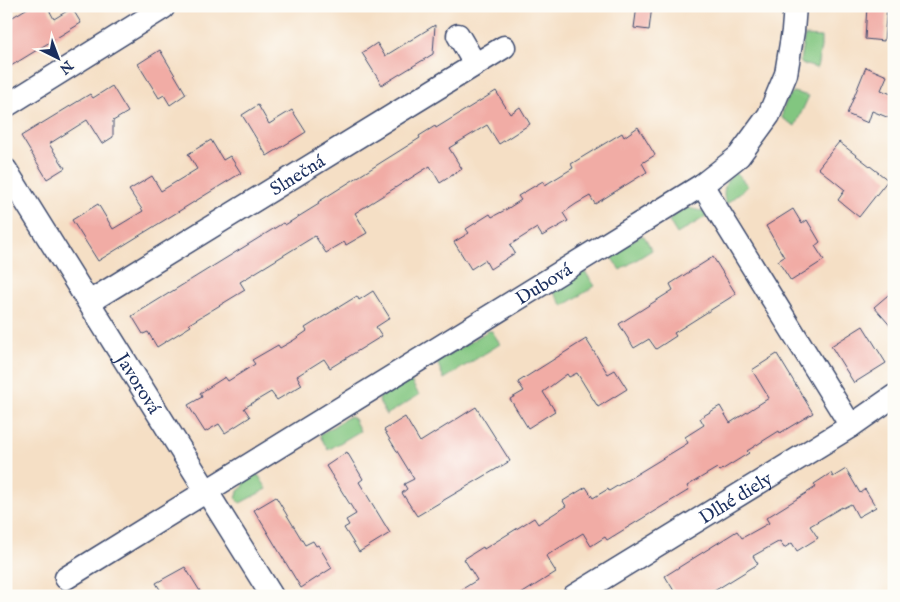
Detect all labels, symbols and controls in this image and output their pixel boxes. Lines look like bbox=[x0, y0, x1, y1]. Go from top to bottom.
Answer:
north arrow bbox=[32, 32, 82, 82]
text: N bbox=[56, 56, 77, 78]
street label: Slnečná bbox=[266, 150, 331, 202]
street label: Dubová bbox=[512, 258, 578, 311]
street label: Javorová bbox=[108, 347, 166, 420]
street label: Dlhé diely bbox=[695, 467, 778, 530]

